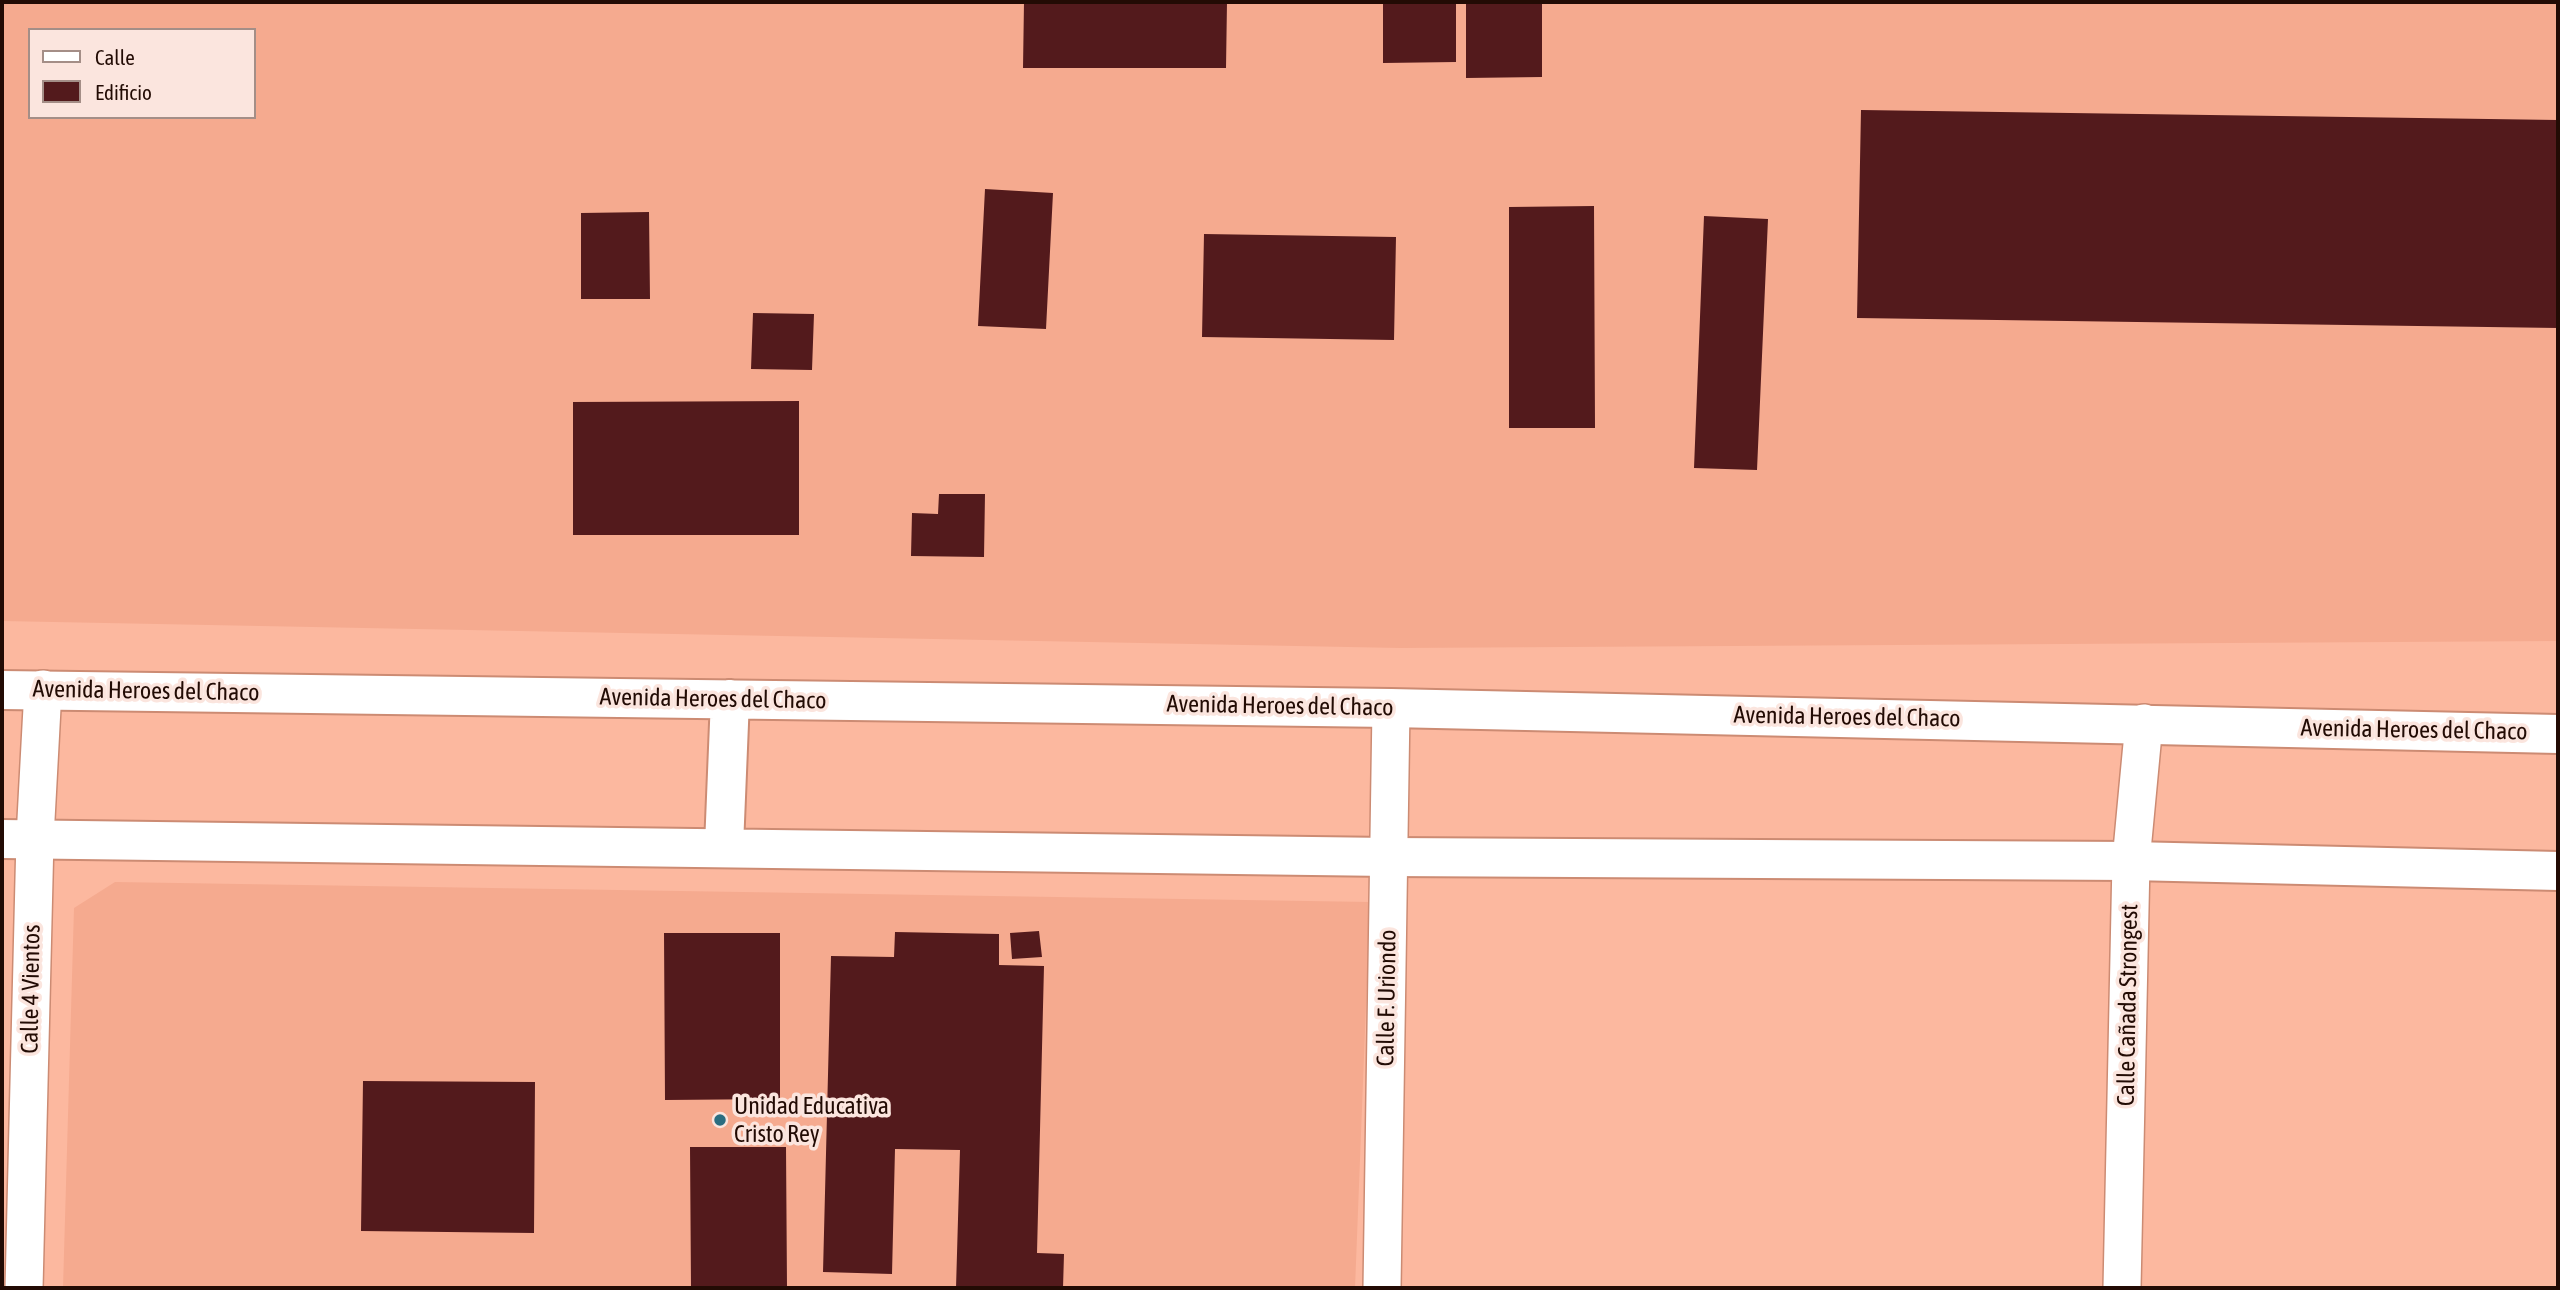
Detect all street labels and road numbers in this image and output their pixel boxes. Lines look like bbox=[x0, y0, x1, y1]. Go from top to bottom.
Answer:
street label: Avenida Heroes del Chaco bbox=[32, 675, 260, 707]
street label: Avenida Heroes del Chaco bbox=[599, 683, 827, 715]
street label: Avenida Heroes del Chaco bbox=[1166, 690, 1394, 722]
street label: Avenida Heroes del Chaco bbox=[1733, 701, 1961, 733]
street label: Avenida Heroes del Chaco bbox=[2300, 714, 2528, 746]
street label: Calle Cañada Strongest bbox=[2112, 904, 2144, 1106]
street label: Calle 4 Vientos bbox=[15, 924, 47, 1054]
street label: Calle F. Uriondo bbox=[1371, 929, 1403, 1067]

